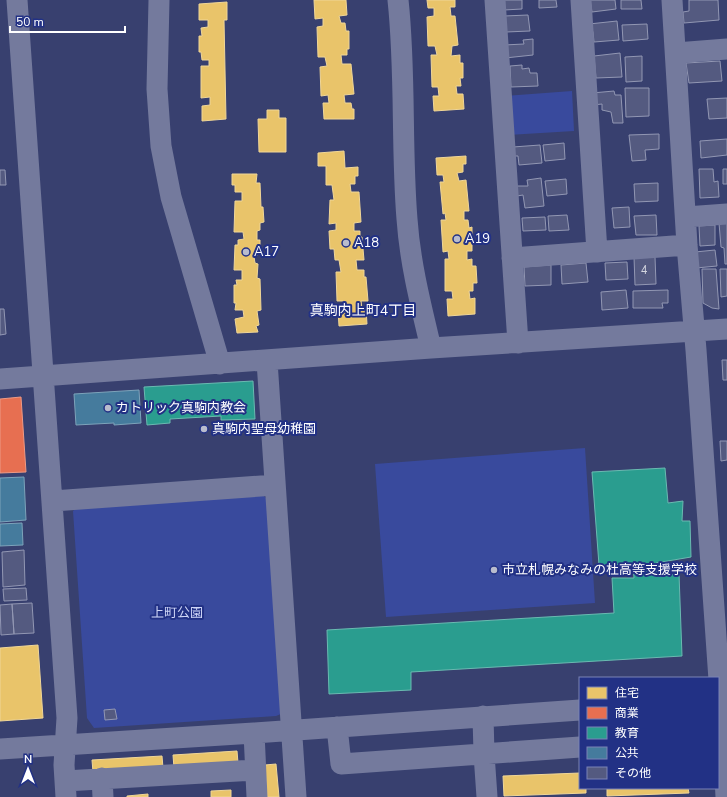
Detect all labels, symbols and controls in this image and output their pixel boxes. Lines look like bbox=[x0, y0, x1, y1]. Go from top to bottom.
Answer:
scale bar bbox=[10, 8, 125, 34]
text: 50 m bbox=[16, 14, 44, 30]
place label: A19 bbox=[465, 230, 490, 248]
place label: A18 bbox=[354, 234, 379, 252]
marker: A19 bbox=[452, 234, 462, 244]
marker: A18 bbox=[341, 238, 351, 248]
place label: A17 bbox=[254, 243, 279, 261]
marker: A17 bbox=[241, 247, 251, 257]
house number: 4 bbox=[641, 263, 648, 278]
district label: 真駒内上町4丁目 bbox=[310, 301, 416, 320]
place label: カトリック真駒内教会 bbox=[116, 399, 246, 417]
marker: カトリック真駒内教会 bbox=[103, 403, 113, 413]
place label: 真駒内聖母幼稚園 bbox=[212, 420, 316, 438]
marker: 真駒内聖母幼稚園 bbox=[199, 424, 209, 434]
place label: 市立札幌みなみの杜高等支援学校 bbox=[502, 561, 697, 579]
marker: 市立札幌みなみの杜高等支援学校 bbox=[489, 565, 499, 575]
park label: 上町公園 bbox=[151, 604, 203, 622]
legend bbox=[579, 677, 719, 789]
text: 住宅 bbox=[615, 685, 639, 701]
text: 商業 bbox=[615, 705, 639, 721]
text: 教育 bbox=[615, 725, 639, 741]
text: 公共 bbox=[615, 745, 639, 761]
north arrow bbox=[8, 749, 48, 789]
text: N bbox=[24, 752, 32, 767]
text: その他 bbox=[615, 765, 651, 781]

